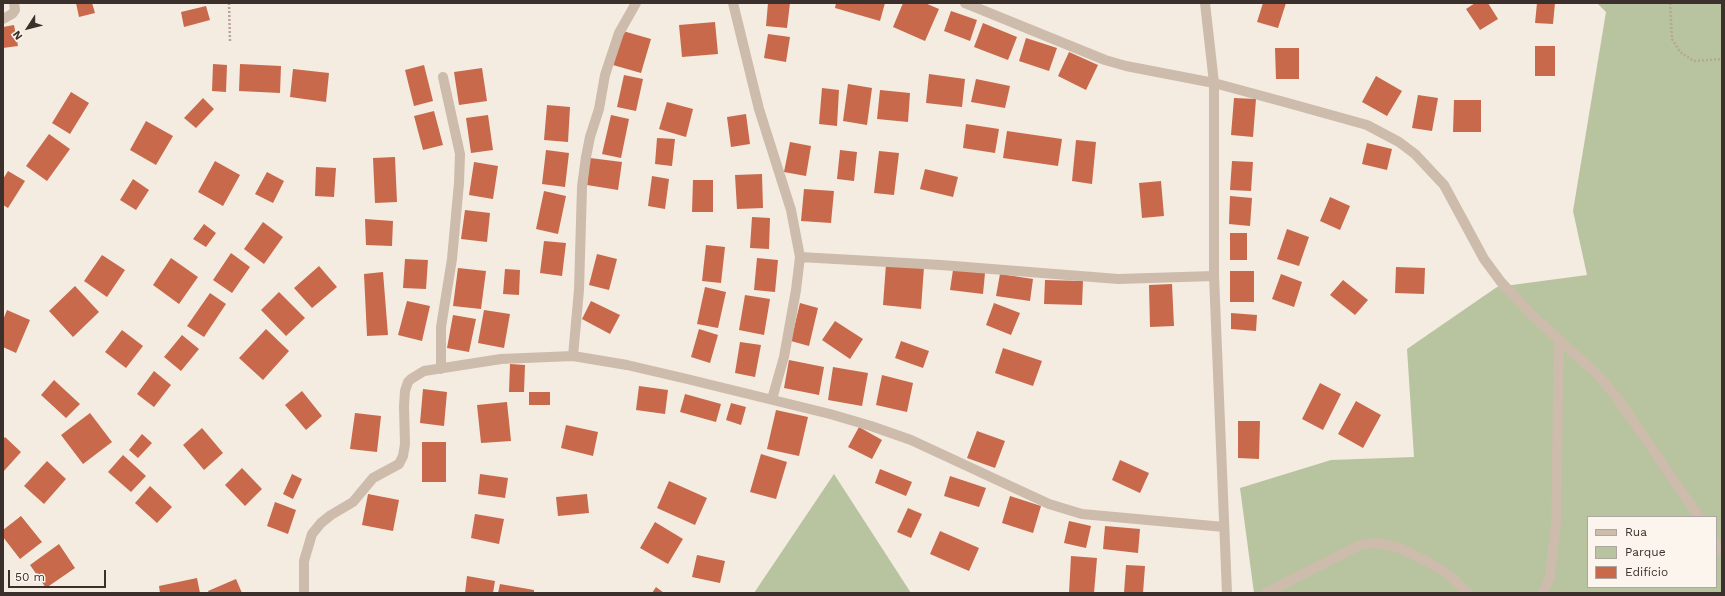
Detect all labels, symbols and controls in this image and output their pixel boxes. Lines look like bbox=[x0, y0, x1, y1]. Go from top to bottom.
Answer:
north arrow bbox=[8, 8, 48, 48]
text: N bbox=[10, 28, 26, 42]
legend bbox=[1587, 516, 1717, 588]
text: Rua bbox=[1625, 525, 1647, 539]
text: Parque bbox=[1625, 545, 1666, 559]
scale bar bbox=[10, 562, 108, 588]
text: Edifício bbox=[1625, 565, 1668, 579]
text: 50 m bbox=[15, 570, 45, 584]

